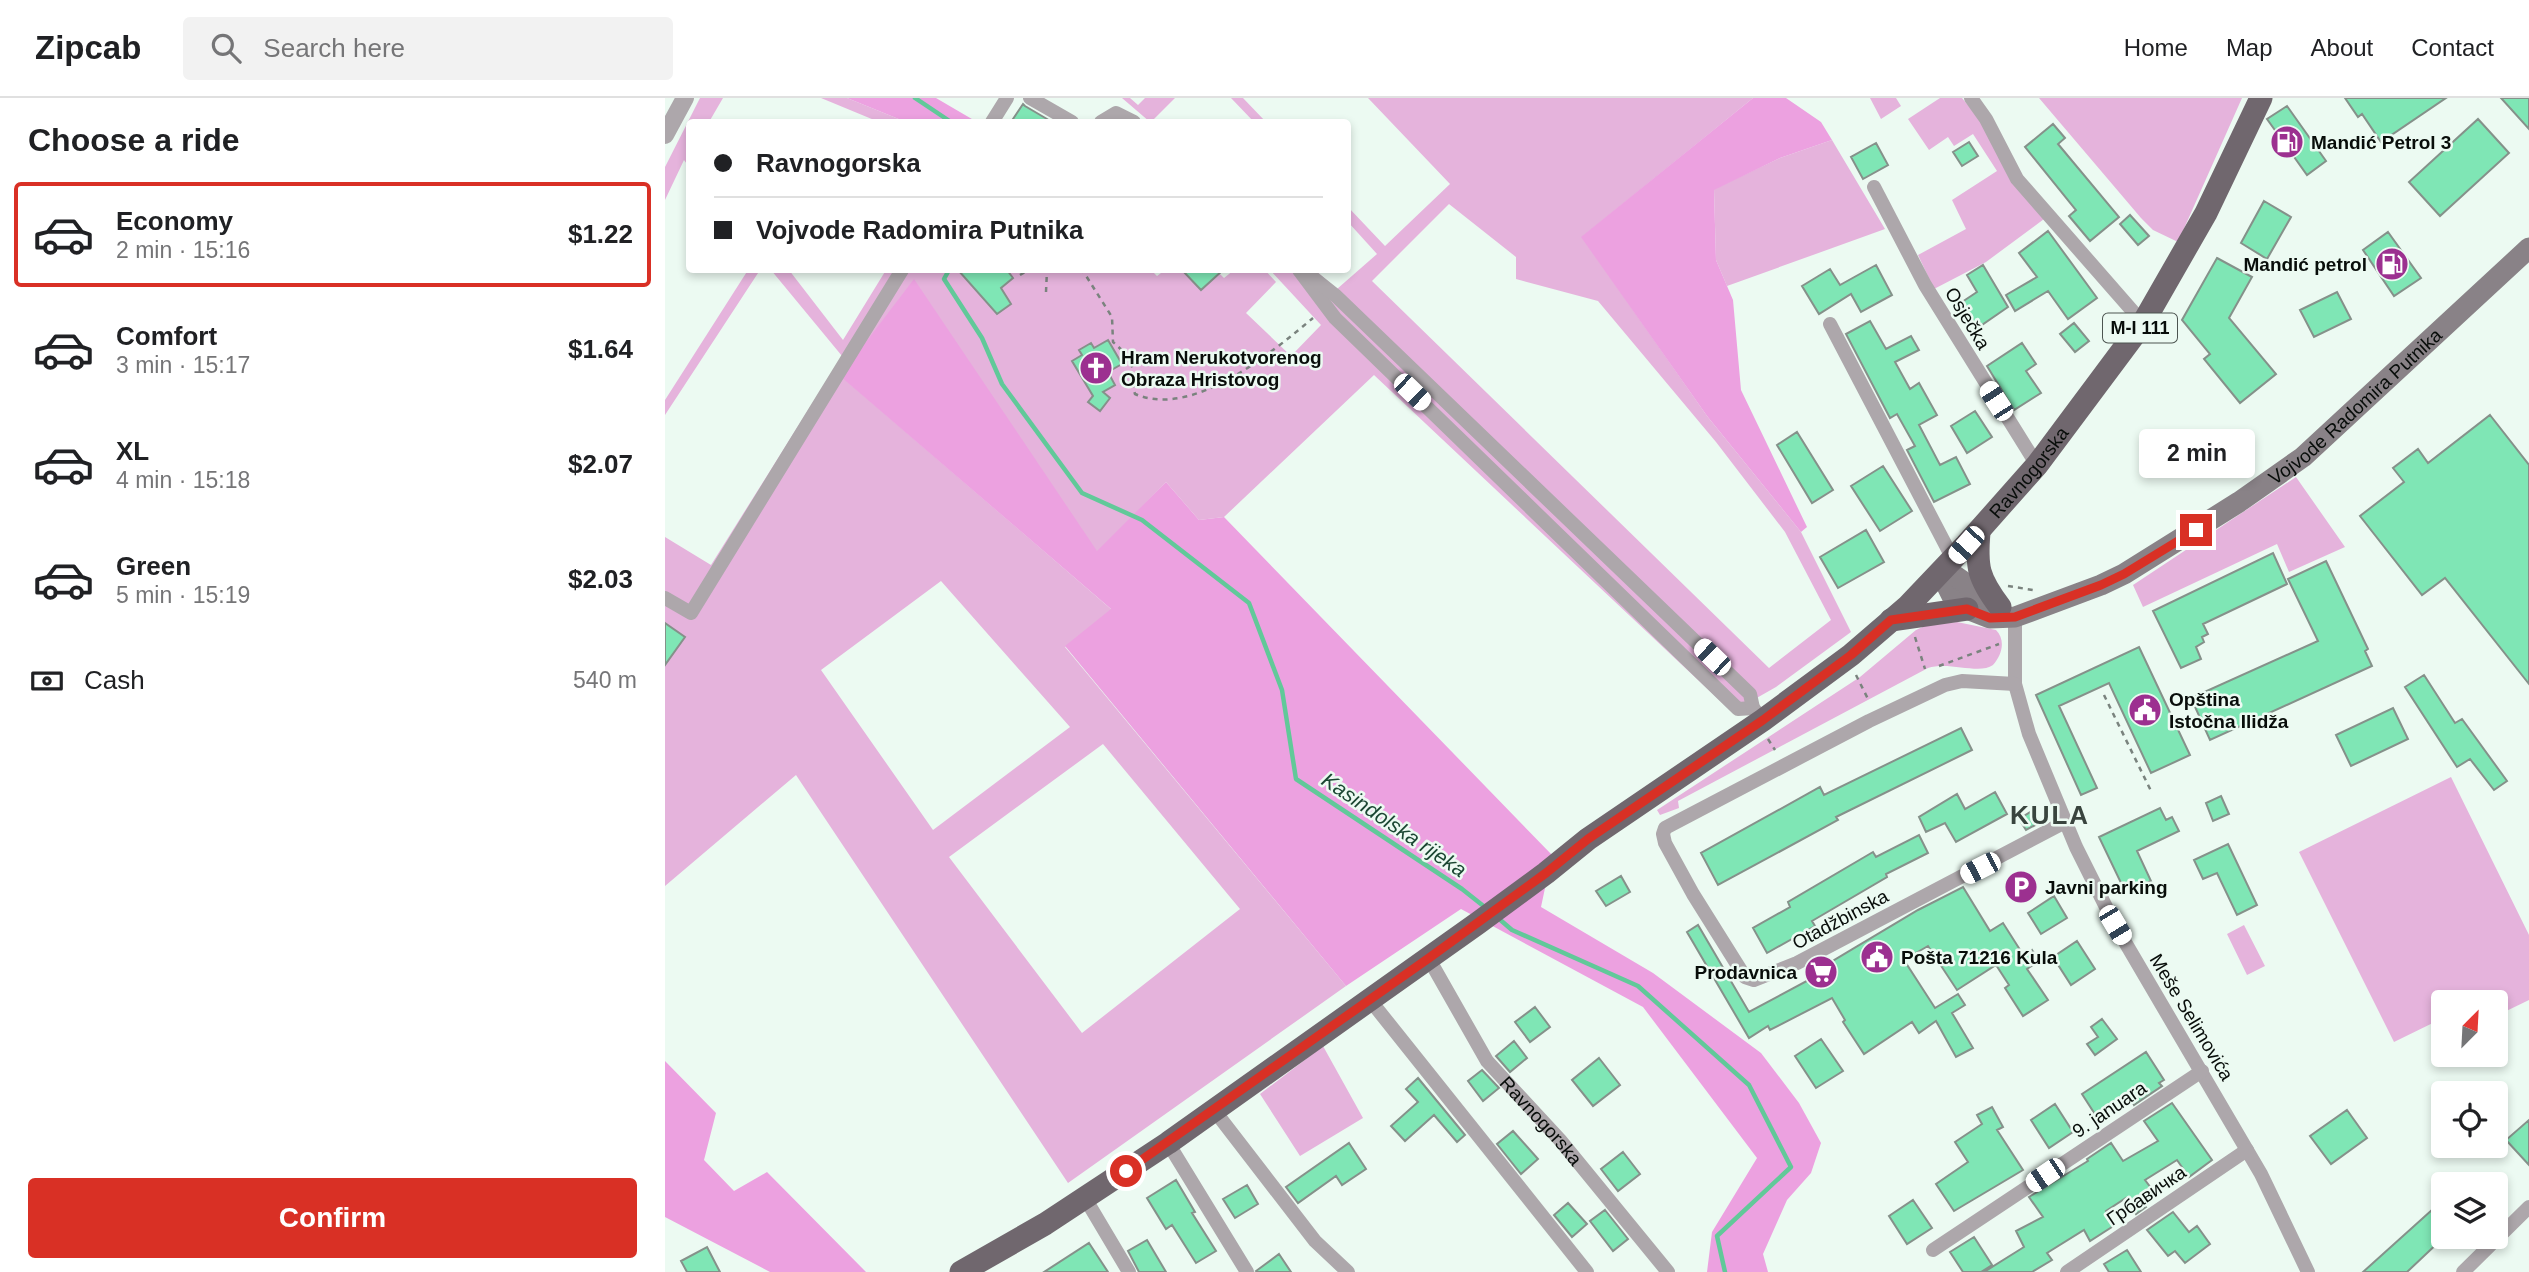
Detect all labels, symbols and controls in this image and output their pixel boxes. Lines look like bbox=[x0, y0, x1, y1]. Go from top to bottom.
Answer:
search box bbox=[183, 17, 673, 80]
text: Zipcab bbox=[35, 29, 141, 66]
icon: search bbox=[207, 29, 245, 67]
text: Search here bbox=[263, 33, 405, 63]
text: Home bbox=[2124, 34, 2188, 61]
text: Map bbox=[2226, 34, 2273, 61]
text: About bbox=[2311, 34, 2373, 61]
text: Contact bbox=[2411, 34, 2494, 61]
text: Choose a ride bbox=[28, 122, 240, 158]
fuel station icon: Mandić Petrol 3 bbox=[2268, 123, 2306, 161]
place label: Mandić Petrol 3 bbox=[2311, 132, 2451, 153]
text: Ravnogorska bbox=[756, 148, 921, 178]
icon: car bbox=[32, 203, 95, 266]
text: Economy bbox=[116, 206, 233, 236]
text: Vojvode Radomira Putnika bbox=[756, 215, 1083, 245]
text: $1.22 bbox=[568, 219, 633, 249]
text: 2 min · 15:16 bbox=[116, 237, 250, 263]
fuel station icon: Mandić petrol bbox=[2373, 245, 2411, 283]
place label: Mandić petrol bbox=[2243, 254, 2367, 275]
street label: Osječka bbox=[1941, 283, 1994, 353]
road number: M-I 111 bbox=[2103, 313, 2177, 342]
icon: car bbox=[32, 318, 95, 381]
text: Comfort bbox=[116, 321, 217, 351]
street label: Vojvode Radomira Putnika bbox=[2265, 324, 2446, 489]
text: $1.64 bbox=[568, 334, 633, 364]
place label: Hram Nerukotvorenog Obraza Hristovog bbox=[1121, 347, 1322, 390]
church icon: Hram Nerukotvorenog Obraza Hristovog bbox=[1077, 349, 1115, 387]
text: 3 min · 15:17 bbox=[116, 352, 250, 378]
car bbox=[1390, 370, 1435, 414]
car bbox=[1976, 378, 2017, 424]
street label: Ravnogorska bbox=[1985, 423, 2073, 522]
callout: 2 min bbox=[2138, 428, 2254, 478]
icon: car bbox=[32, 433, 95, 496]
text: XL bbox=[116, 436, 149, 466]
text: 2 min bbox=[2167, 440, 2227, 466]
text: $2.07 bbox=[568, 449, 633, 479]
text: 4 min · 15:18 bbox=[116, 467, 250, 493]
route end bbox=[2180, 514, 2212, 546]
car bbox=[1945, 522, 1988, 568]
icon: car bbox=[32, 548, 95, 611]
text: Green bbox=[116, 551, 191, 581]
text: $2.03 bbox=[568, 564, 633, 594]
text: 5 min · 15:19 bbox=[116, 582, 250, 608]
car bbox=[1690, 635, 1735, 679]
icon: cash bbox=[28, 662, 66, 700]
text: Cash bbox=[84, 665, 145, 695]
text: 540 m bbox=[573, 667, 637, 693]
place label: Opština Istočna Ilidža bbox=[2169, 689, 2289, 732]
public building icon: Opština Istočna Ilidža bbox=[2126, 691, 2164, 729]
water label: Kasindolska rijeka bbox=[1318, 768, 1471, 881]
district label: KULA bbox=[2010, 800, 2090, 830]
car bbox=[1957, 849, 2004, 887]
parking icon: Javni parking bbox=[2002, 868, 2040, 906]
place label: Javni parking bbox=[2045, 877, 2168, 898]
street label: Otadžbinska bbox=[1789, 885, 1892, 954]
car bbox=[2096, 902, 2135, 948]
public building icon: Pošta 71216 Kula bbox=[1858, 938, 1896, 976]
place label: Pošta 71216 Kula bbox=[1901, 947, 2058, 968]
street label: Meše Selimovića bbox=[2146, 950, 2238, 1085]
supermarket icon: Prodavnica bbox=[1802, 953, 1840, 991]
place label: Prodavnica bbox=[1695, 962, 1797, 983]
north arrow bbox=[2431, 990, 2508, 1068]
map controls bbox=[2431, 990, 2508, 1249]
street label: Ravnogorska bbox=[1496, 1072, 1586, 1170]
street label: 9. januara bbox=[2068, 1077, 2151, 1142]
button: locate bbox=[2431, 1081, 2508, 1158]
route start bbox=[1110, 1155, 1142, 1187]
car bbox=[2022, 1155, 2069, 1195]
street label: Грбавичка bbox=[2103, 1161, 2190, 1229]
button: layers bbox=[2431, 1172, 2508, 1249]
button: Confirm bbox=[28, 1178, 637, 1258]

